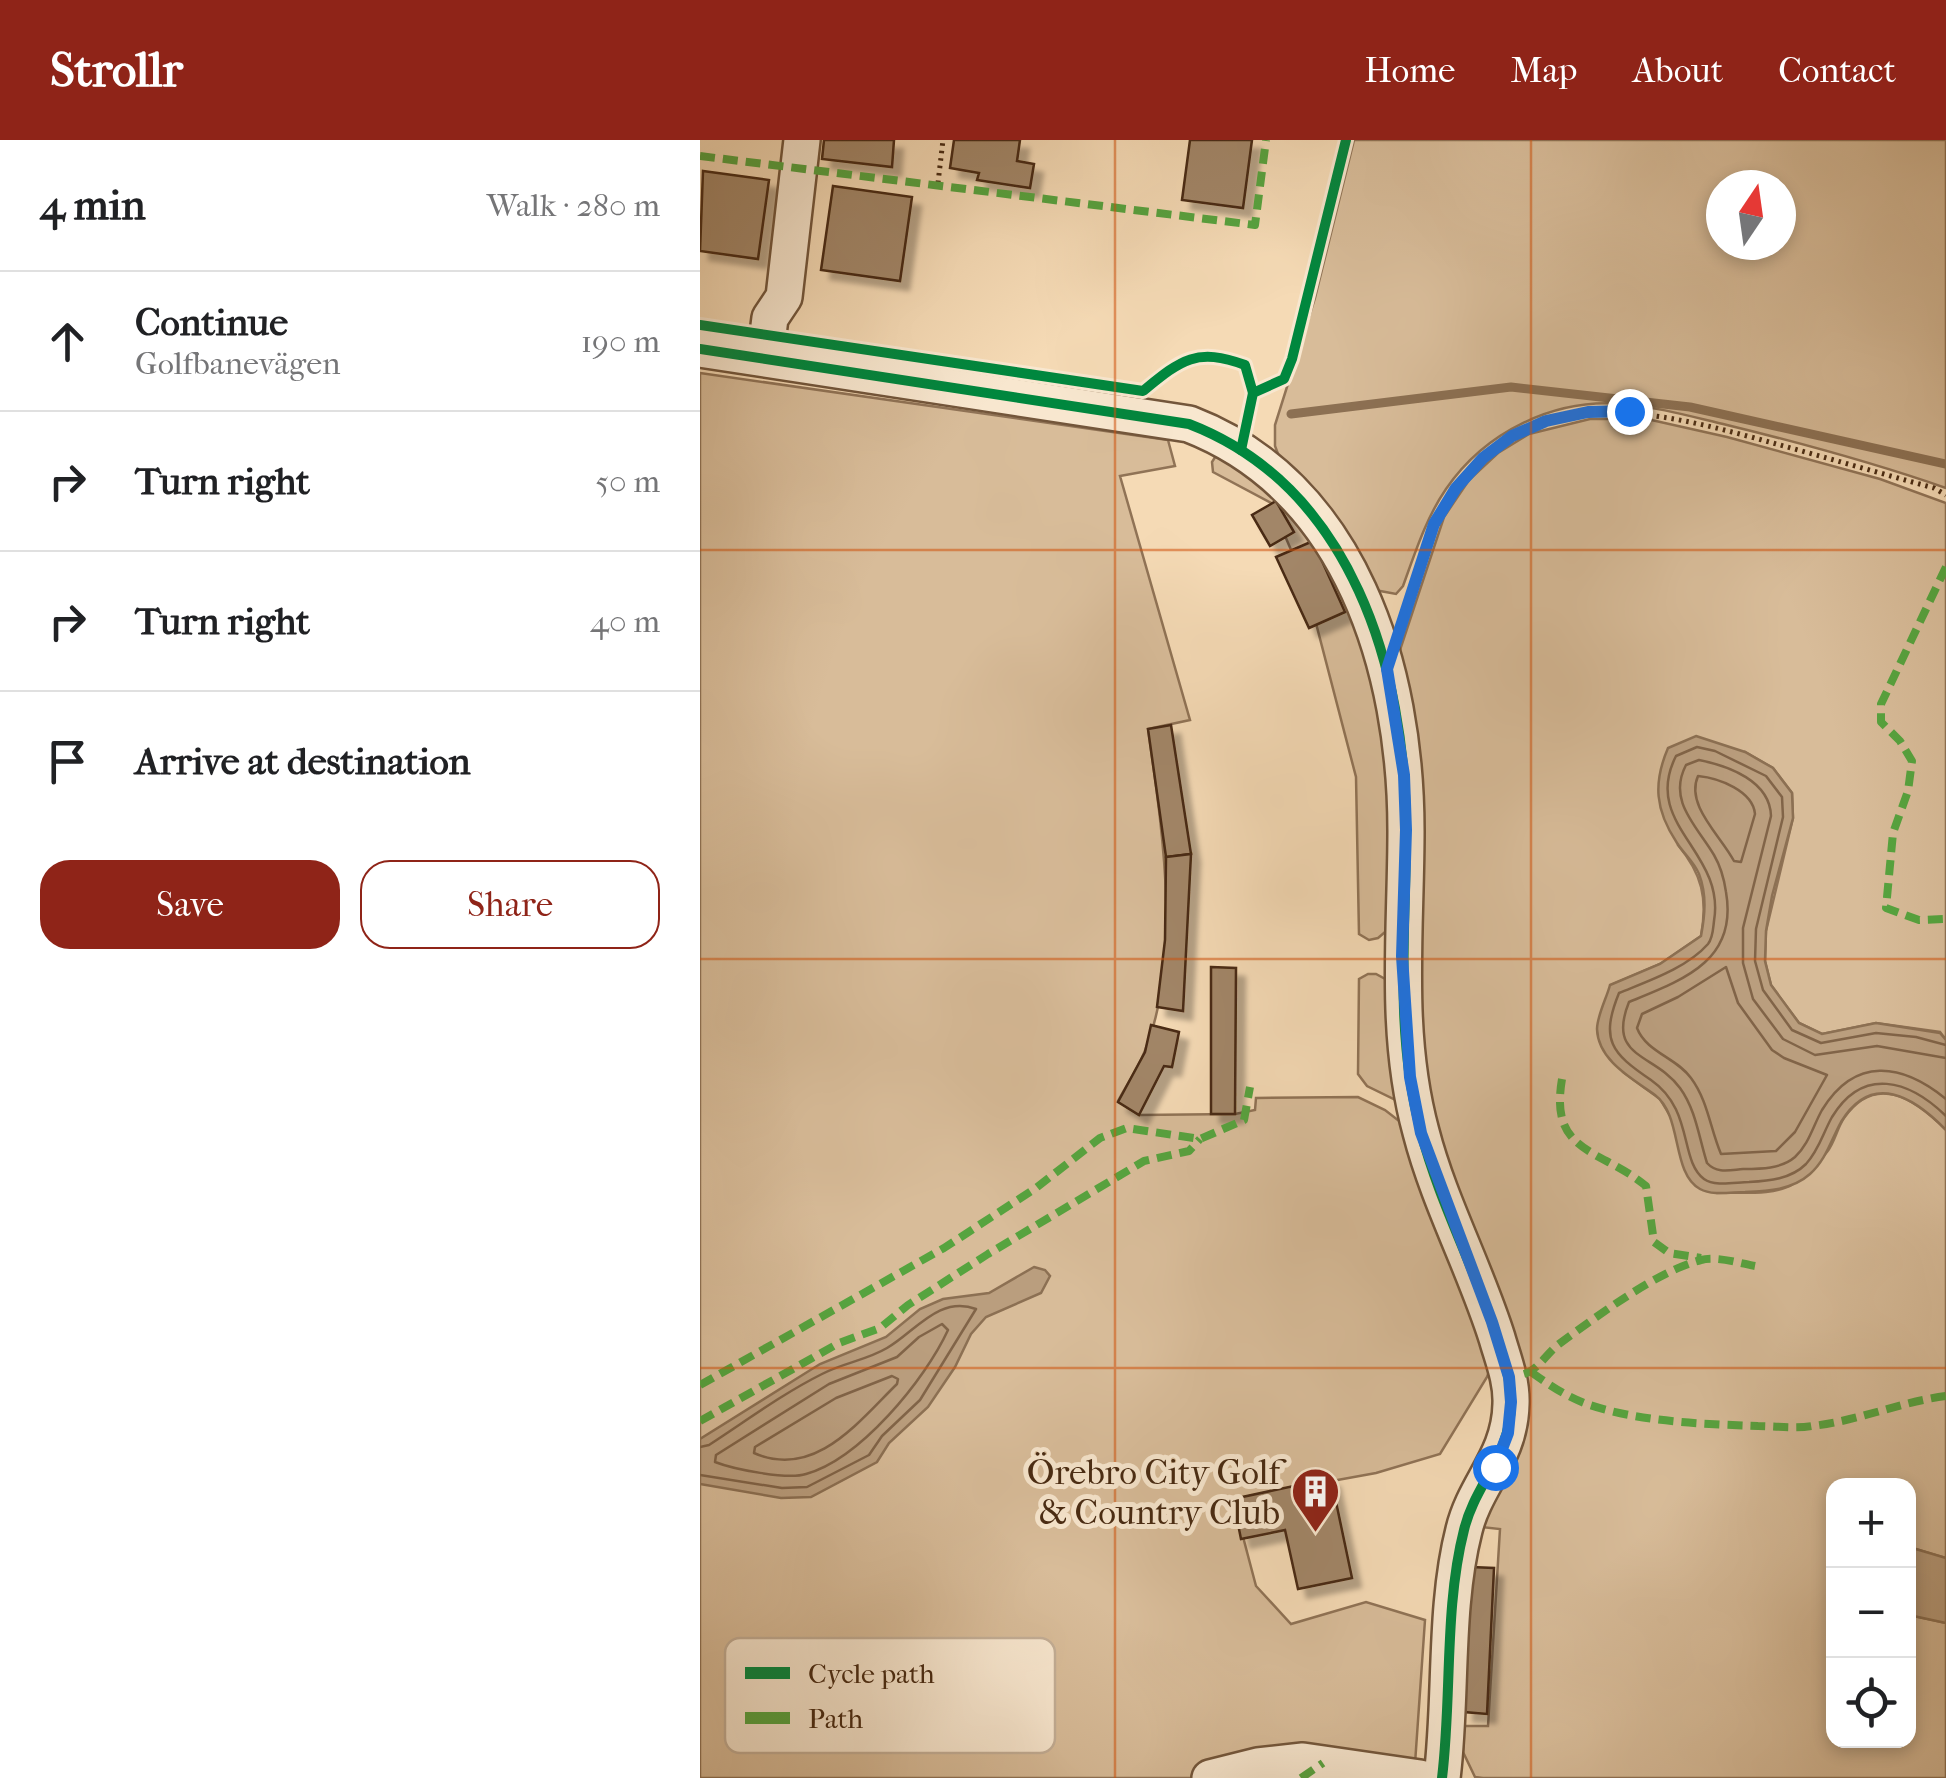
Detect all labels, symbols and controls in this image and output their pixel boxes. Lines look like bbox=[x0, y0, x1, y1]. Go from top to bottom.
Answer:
text: Strollr bbox=[50, 42, 183, 98]
text: Home bbox=[1364, 50, 1455, 91]
text: Map bbox=[1510, 50, 1578, 91]
text: About bbox=[1633, 50, 1723, 91]
text: Contact bbox=[1778, 50, 1896, 91]
north arrow bbox=[1706, 170, 1796, 260]
text: 4 min bbox=[40, 181, 146, 230]
text: Walk · 280 m bbox=[487, 187, 660, 224]
text: Continue bbox=[135, 300, 288, 345]
icon: ahead bbox=[40, 314, 95, 369]
text: 190 m bbox=[581, 323, 660, 360]
text: Golfbanevägen bbox=[135, 345, 341, 382]
route end bbox=[1607, 389, 1653, 435]
icon: right bbox=[40, 454, 95, 509]
text: Turn right bbox=[135, 459, 310, 504]
text: 50 m bbox=[595, 463, 660, 500]
icon: right bbox=[40, 594, 95, 649]
text: Turn right bbox=[135, 599, 310, 644]
text: 40 m bbox=[590, 603, 660, 640]
icon: arrive bbox=[40, 734, 95, 789]
text: Arrive at destination bbox=[135, 739, 471, 784]
button: Save bbox=[40, 860, 340, 949]
button: Share bbox=[360, 860, 660, 949]
route start bbox=[1473, 1445, 1519, 1491]
place label: Örebro City Golf & Country Club bbox=[1027, 1452, 1287, 1533]
building icon: Örebro City Golf & Country Club bbox=[1289, 1466, 1341, 1534]
map controls bbox=[1826, 1478, 1916, 1748]
button: + bbox=[1826, 1478, 1916, 1568]
button: − bbox=[1826, 1568, 1916, 1658]
legend bbox=[725, 1638, 1055, 1753]
text: Cycle path bbox=[808, 1657, 935, 1690]
button: locate bbox=[1826, 1658, 1916, 1748]
text: Path bbox=[808, 1702, 864, 1735]

